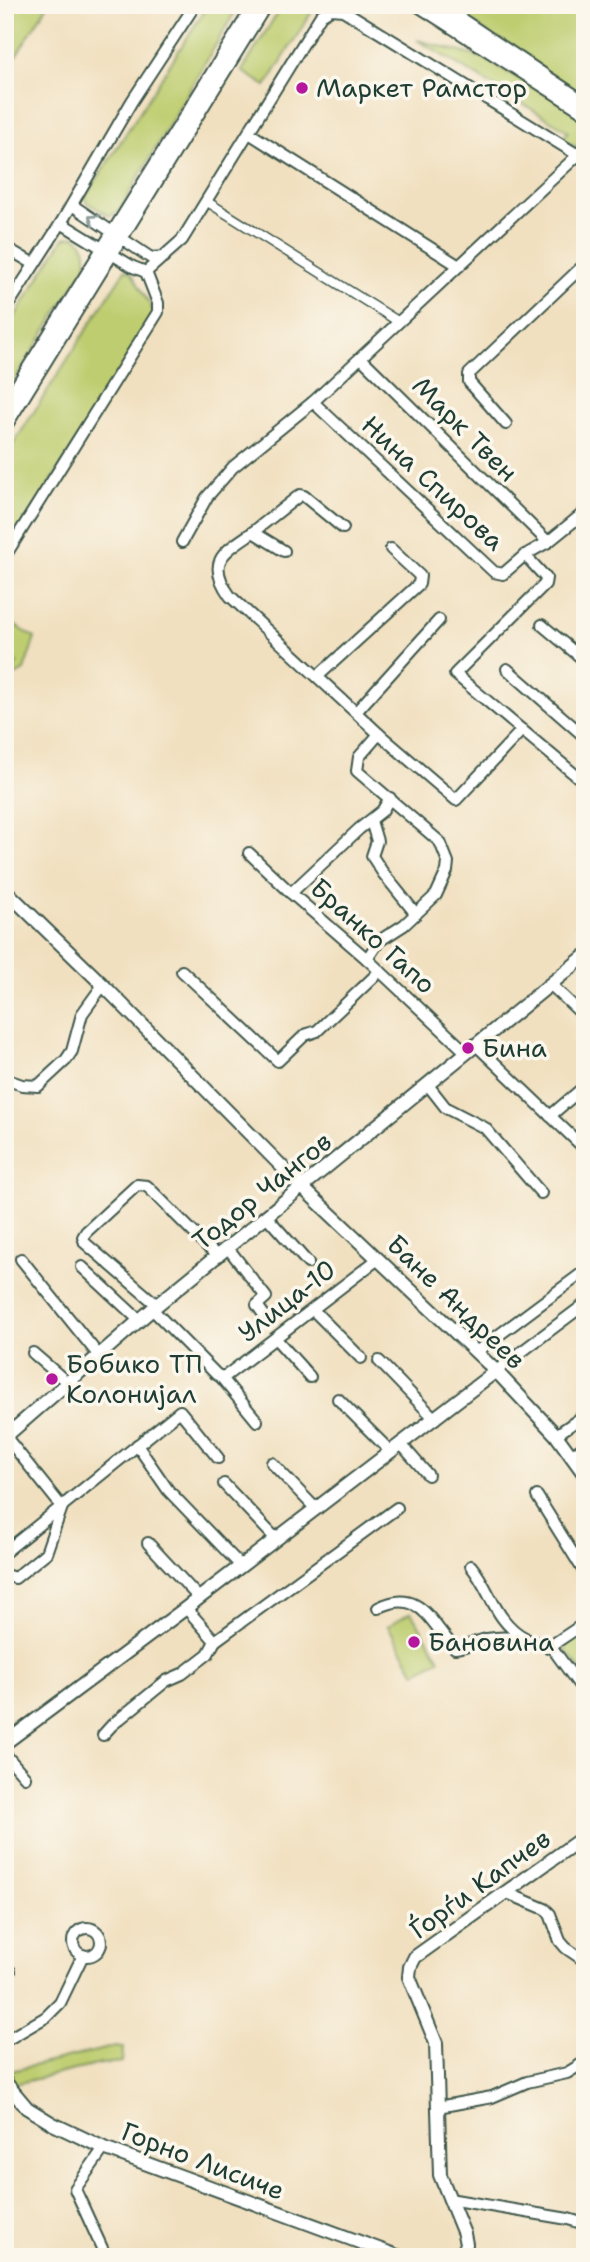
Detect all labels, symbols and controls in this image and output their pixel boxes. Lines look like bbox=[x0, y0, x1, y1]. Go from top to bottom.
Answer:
place label: Маркет Рамстор bbox=[316, 70, 527, 105]
marker: Маркет Рамстор bbox=[294, 80, 310, 96]
one-way arrow bbox=[87, 214, 100, 227]
street label: Марк Твен bbox=[405, 368, 526, 489]
street label: Нина Спирова bbox=[354, 407, 512, 558]
street label: Бранко Гапо bbox=[303, 870, 444, 1001]
place label: Бина bbox=[482, 1030, 547, 1065]
marker: Бина bbox=[460, 1040, 476, 1056]
street label: Тодор Чангов bbox=[185, 1124, 339, 1258]
street label: Бане Андреев bbox=[380, 1227, 533, 1377]
street label: Улица-10 bbox=[231, 1251, 343, 1350]
place label: Бобико ТП Колонијал bbox=[66, 1346, 202, 1411]
marker: Бобико ТП Колонијал bbox=[44, 1371, 60, 1387]
place label: Бановина bbox=[428, 1624, 554, 1659]
marker: Бановина bbox=[406, 1634, 422, 1650]
street label: Ѓорѓи Капчев bbox=[402, 1821, 557, 1947]
street label: Горно Лисиче bbox=[117, 2113, 290, 2208]

